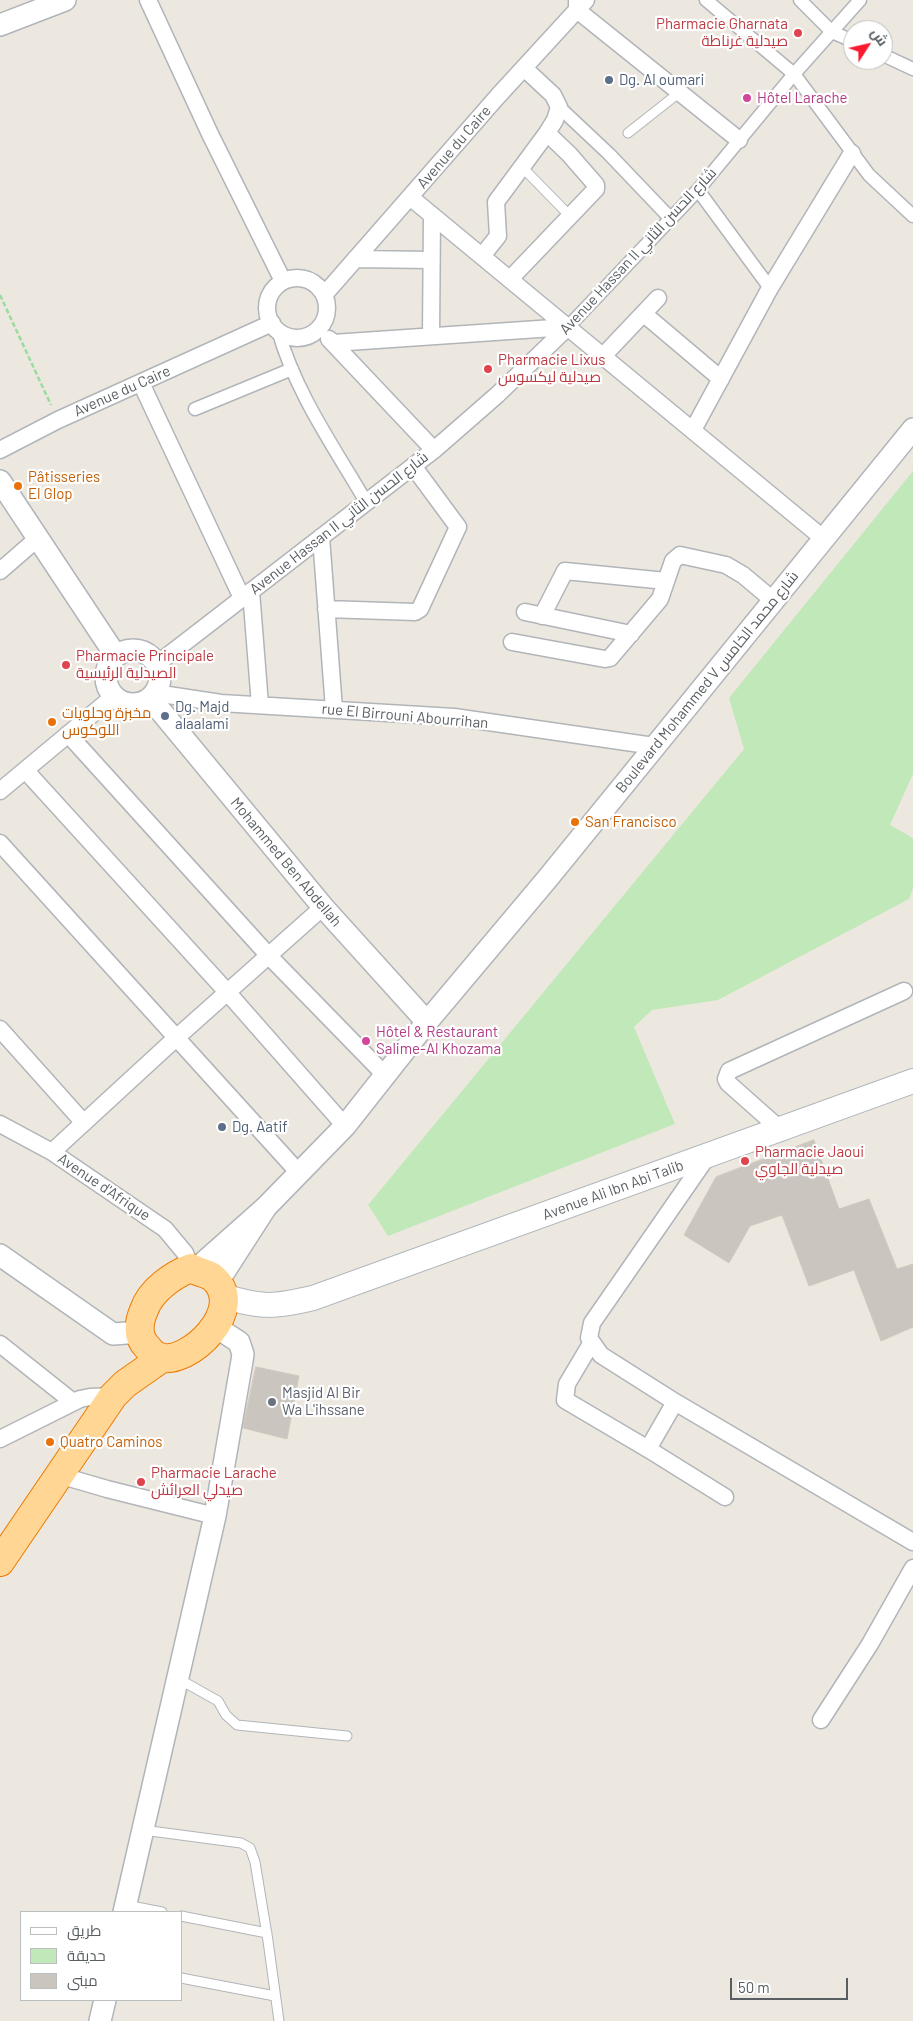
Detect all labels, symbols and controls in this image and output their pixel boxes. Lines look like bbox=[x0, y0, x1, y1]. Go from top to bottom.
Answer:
place label: Pharmacie Gharnata صيدلية غرناطة bbox=[656, 15, 788, 50]
north arrow bbox=[843, 20, 893, 70]
text: ش bbox=[868, 24, 892, 49]
marker: Pharmacie Gharnata صيدلية غرناطة bbox=[792, 27, 804, 39]
place label: Dg. Al oumari bbox=[619, 71, 704, 89]
marker: Dg. Al oumari bbox=[603, 74, 615, 86]
place label: Hôtel Larache bbox=[757, 89, 847, 107]
marker: Hôtel Larache bbox=[741, 92, 753, 104]
street label: Avenue du Caire bbox=[413, 102, 495, 192]
street label: Avenue Hassan II شارع الحسن الثاني bbox=[556, 164, 720, 338]
place label: Pharmacie Lixus صيدلية ليكسوس bbox=[498, 351, 606, 386]
street label: Avenue du Caire bbox=[71, 362, 173, 420]
marker: Pharmacie Lixus صيدلية ليكسوس bbox=[482, 363, 494, 375]
street label: Avenue Hassan II شارع الحسن الثاني bbox=[246, 448, 432, 598]
place label: Pâtisseries El Glop bbox=[28, 468, 100, 503]
marker: Pâtisseries El Glop bbox=[12, 480, 24, 492]
street label: Boulevard Mohammed V شارع محمد الخامس bbox=[612, 567, 802, 797]
place label: Pharmacie Principale الصيدلية الرئيسية bbox=[76, 647, 214, 682]
marker: Pharmacie Principale الصيدلية الرئيسية bbox=[60, 659, 72, 671]
place label: Dg. Majd alaalami bbox=[175, 698, 229, 733]
street label: rue El Birrouni Abourrihan bbox=[321, 700, 489, 732]
place label: مخبزة وحلويات اللوكوس bbox=[62, 704, 151, 739]
marker: Dg. Majd alaalami bbox=[159, 710, 171, 722]
marker: مخبزة وحلويات اللوكوس bbox=[46, 716, 58, 728]
street label: Mohammed Ben Abdellah bbox=[227, 794, 345, 930]
place label: San Francisco bbox=[585, 813, 677, 831]
marker: San Francisco bbox=[569, 816, 581, 828]
place label: Hôtel & Restaurant Salime-Al Khozama bbox=[376, 1023, 501, 1058]
marker: Hôtel & Restaurant Salime-Al Khozama bbox=[360, 1035, 372, 1047]
place label: Dg. Aatif bbox=[232, 1118, 288, 1136]
marker: Dg. Aatif bbox=[216, 1121, 228, 1133]
place label: Pharmacie Jaoui صيدلية الجاوي bbox=[755, 1143, 864, 1178]
street label: Avenue d'Afrique bbox=[54, 1149, 154, 1225]
marker: Pharmacie Jaoui صيدلية الجاوي bbox=[739, 1155, 751, 1167]
street label: Avenue Ali Ibn Abi Talib bbox=[540, 1156, 686, 1224]
place label: Masjid Al Bir Wa L'ihssane bbox=[282, 1384, 365, 1419]
marker: Masjid Al Bir Wa L'ihssane bbox=[266, 1396, 278, 1408]
place label: Quatro Caminos bbox=[60, 1433, 163, 1451]
marker: Quatro Caminos bbox=[44, 1436, 56, 1448]
place label: Pharmacie Larache صيدلي العرائش bbox=[151, 1464, 277, 1499]
marker: Pharmacie Larache صيدلي العرائش bbox=[135, 1476, 147, 1488]
legend bbox=[20, 1911, 182, 2001]
text: طريق bbox=[67, 1921, 101, 1939]
text: حديقة bbox=[67, 1946, 106, 1964]
scale bar bbox=[733, 1968, 850, 2000]
text: مبنى bbox=[67, 1971, 98, 1989]
text: 50 m bbox=[738, 1978, 770, 1996]

